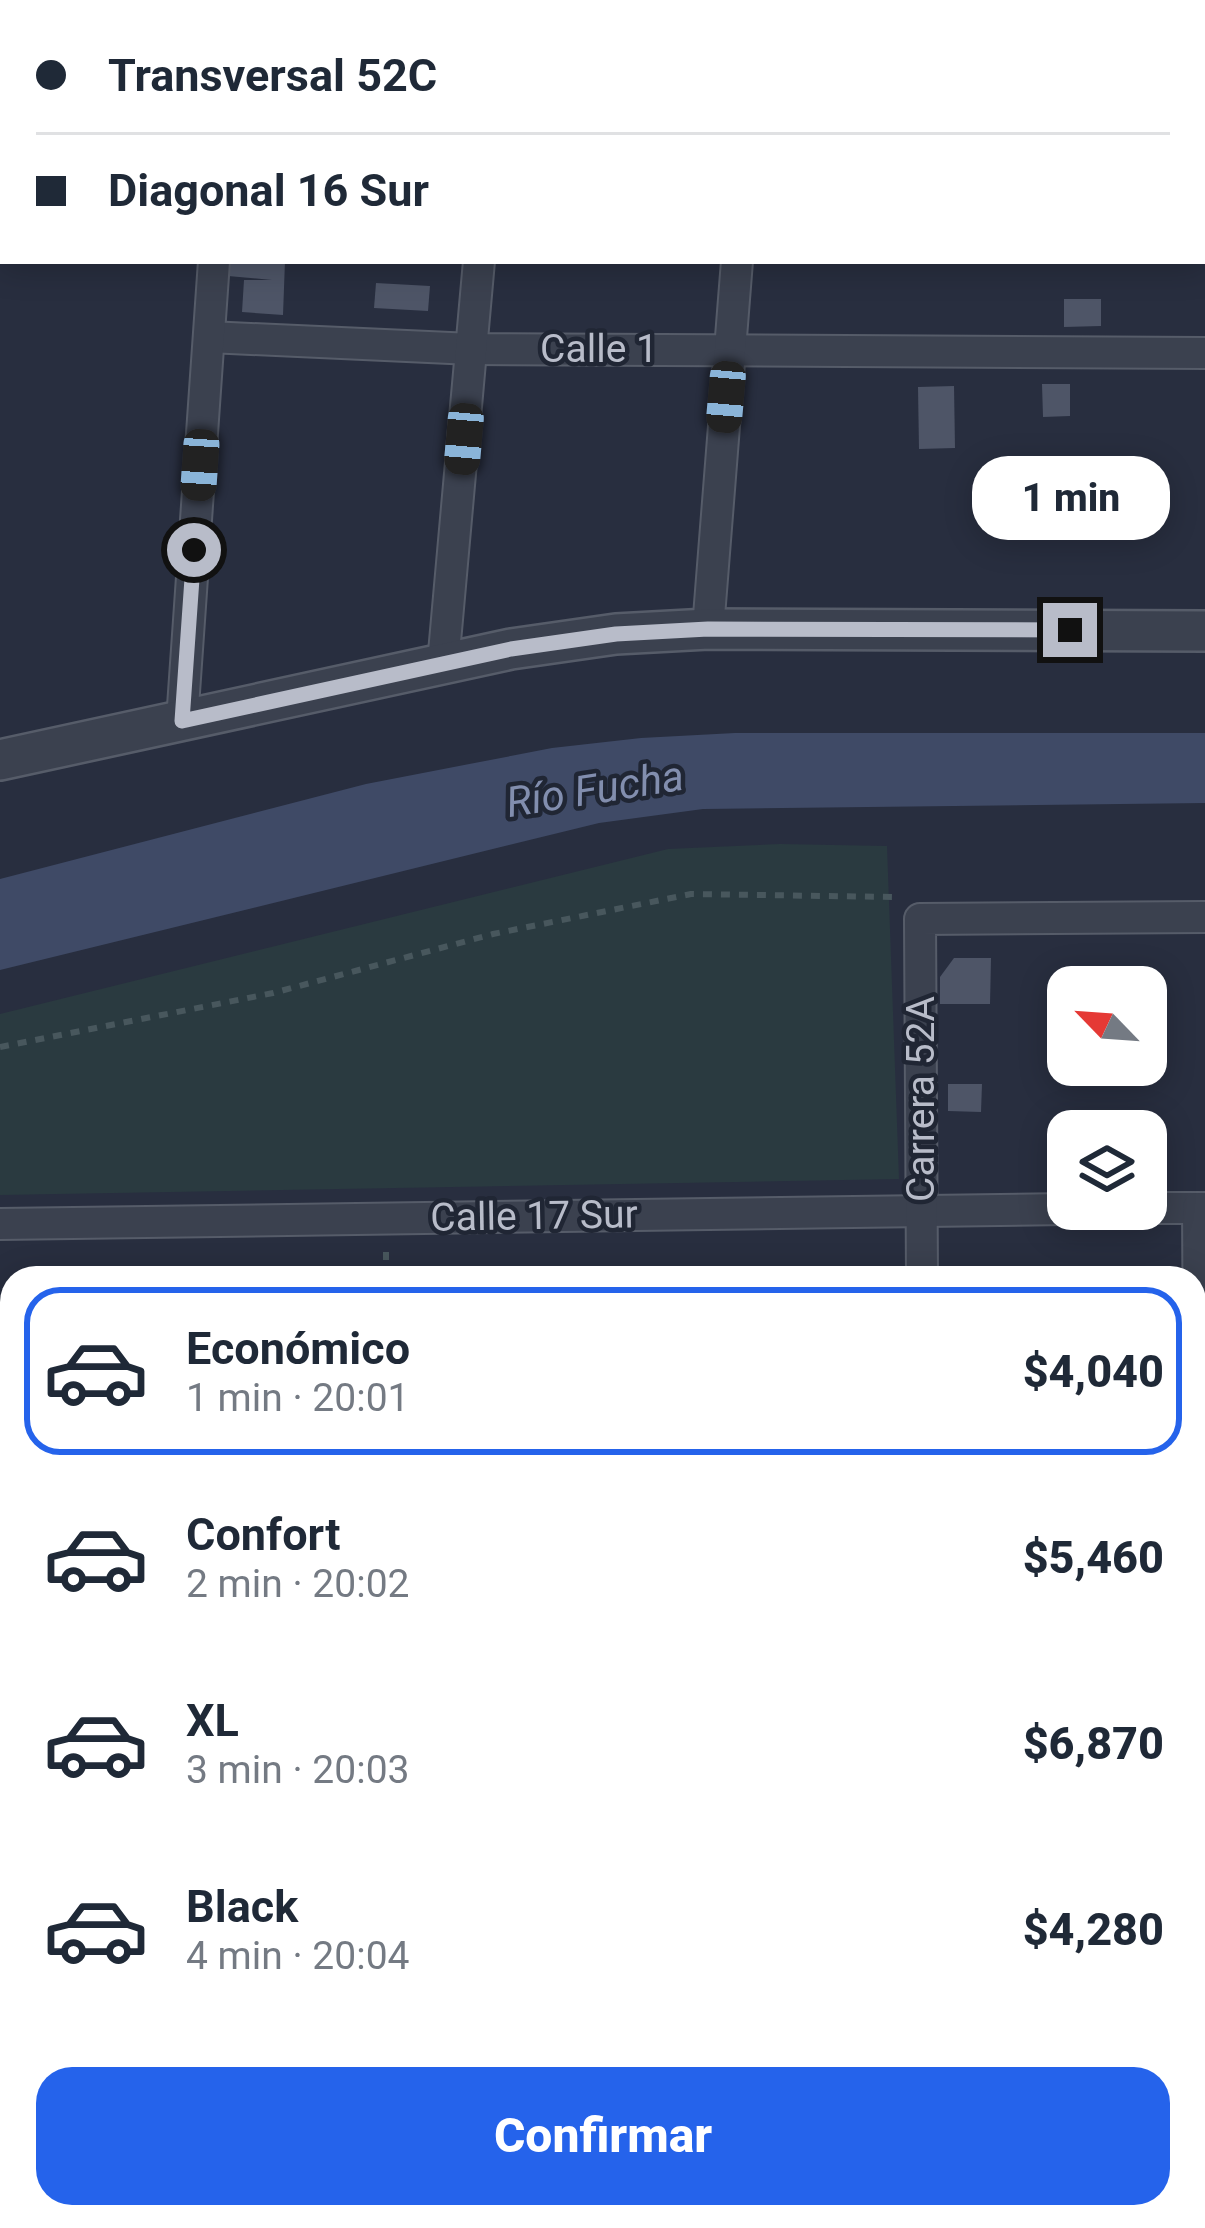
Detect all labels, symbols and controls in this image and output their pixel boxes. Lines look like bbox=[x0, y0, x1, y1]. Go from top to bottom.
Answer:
text: Transversal 52C bbox=[108, 49, 437, 102]
text: Diagonal 16 Sur bbox=[108, 164, 429, 217]
street label: Calle 1 bbox=[540, 326, 658, 372]
car bbox=[705, 360, 747, 434]
car bbox=[443, 402, 485, 476]
car bbox=[180, 428, 220, 502]
callout: 1 min bbox=[971, 456, 1169, 540]
text: 1 min bbox=[1022, 475, 1120, 521]
route start bbox=[167, 523, 221, 577]
route end bbox=[1043, 603, 1097, 657]
water label: Río Fucha bbox=[503, 751, 687, 827]
north arrow bbox=[1047, 966, 1167, 1086]
map controls bbox=[1047, 966, 1167, 1230]
street label: Carrera 52A bbox=[898, 996, 944, 1202]
button: layers bbox=[1047, 1110, 1167, 1230]
street label: Calle 17 Sur bbox=[430, 1191, 638, 1241]
icon: car bbox=[42, 1317, 150, 1425]
text: Económico bbox=[186, 1322, 410, 1375]
text: $4,040 bbox=[1023, 1345, 1164, 1398]
text: 1 min · 20:01 bbox=[186, 1375, 409, 1421]
icon: car bbox=[42, 1503, 150, 1611]
text: Confort bbox=[186, 1508, 340, 1561]
text: $5,460 bbox=[1023, 1531, 1164, 1584]
text: 2 min · 20:02 bbox=[186, 1561, 409, 1607]
icon: car bbox=[42, 1689, 150, 1797]
text: XL bbox=[186, 1694, 239, 1747]
text: $6,870 bbox=[1023, 1717, 1164, 1770]
text: 3 min · 20:03 bbox=[186, 1747, 409, 1793]
icon: car bbox=[42, 1875, 150, 1983]
text: Black bbox=[186, 1880, 298, 1933]
text: $4,280 bbox=[1023, 1903, 1164, 1956]
text: 4 min · 20:04 bbox=[186, 1933, 409, 1979]
button: Confirmar bbox=[36, 2067, 1170, 2205]

